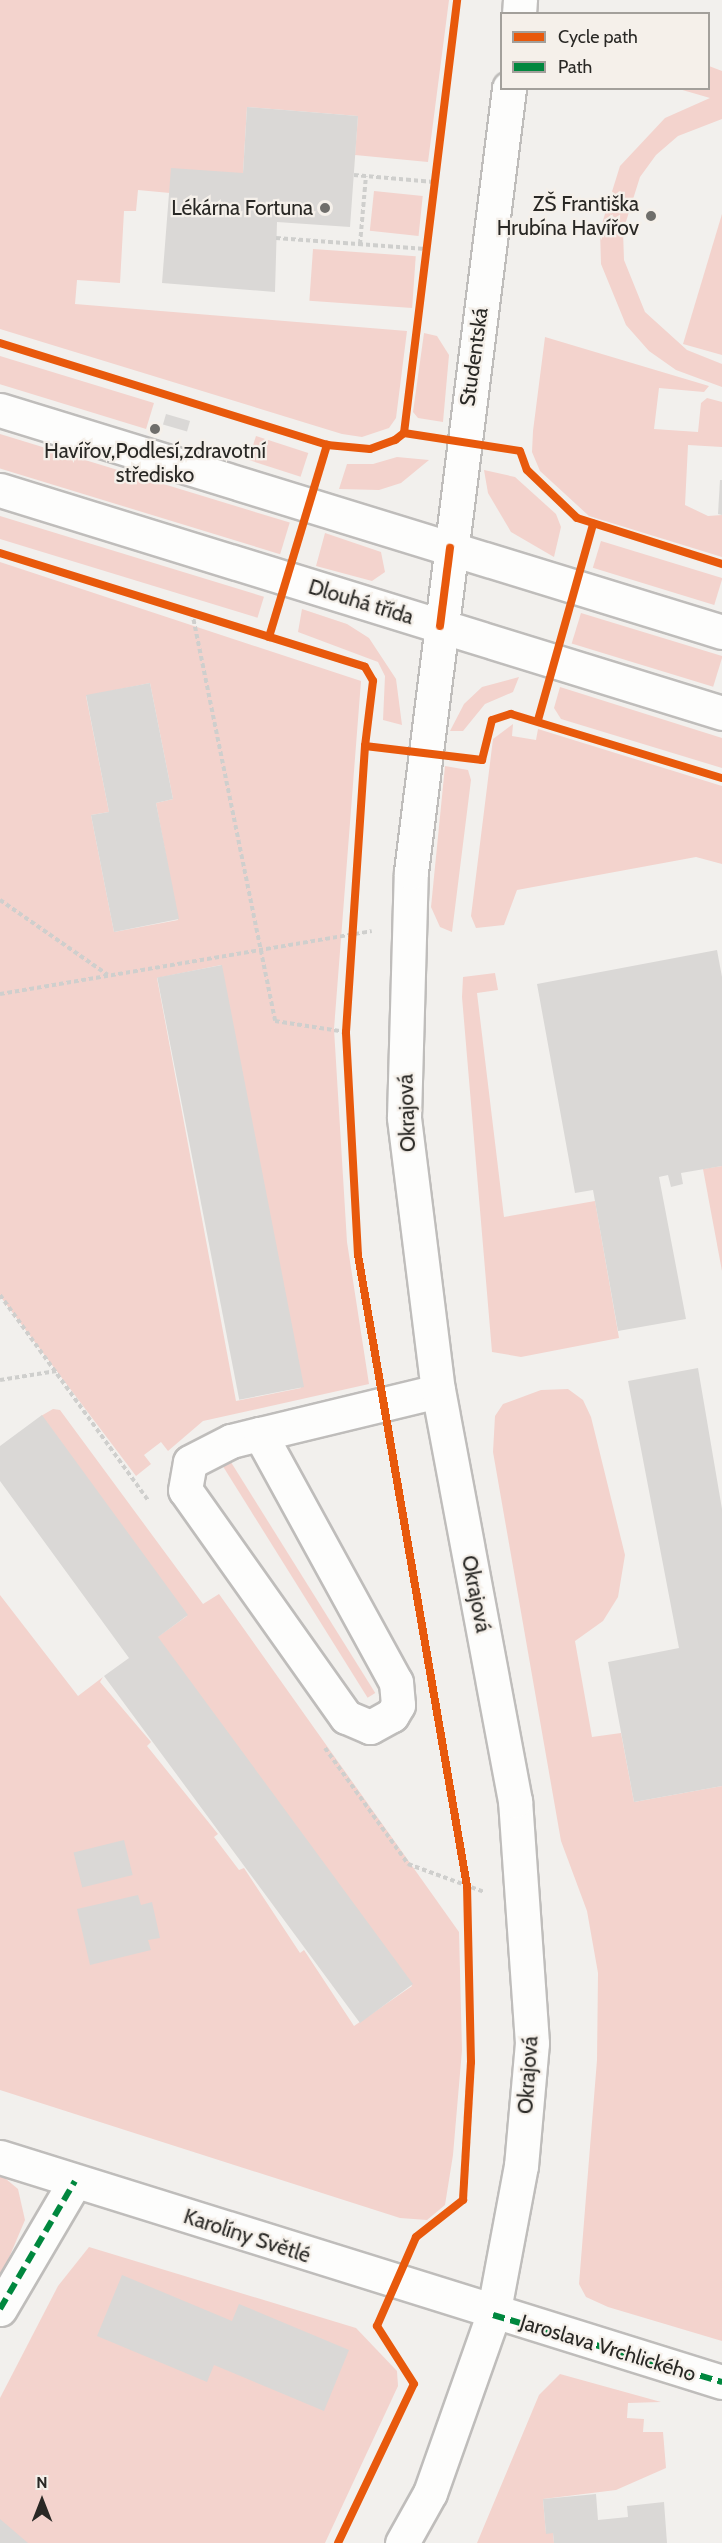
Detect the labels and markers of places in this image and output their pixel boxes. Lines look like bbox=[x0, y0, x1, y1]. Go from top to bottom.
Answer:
place label: ZŠ Františka Hrubína Havířov bbox=[497, 191, 639, 241]
place label: Lékárna Fortuna bbox=[171, 195, 313, 221]
marker: Lékárna Fortuna bbox=[318, 201, 332, 215]
marker: ZŠ Františka Hrubína Havířov bbox=[644, 209, 658, 223]
marker: Havířov,Podlesí,zdravotní středisko bbox=[148, 422, 162, 436]
place label: Havířov,Podlesí,zdravotní středisko bbox=[44, 438, 266, 488]

